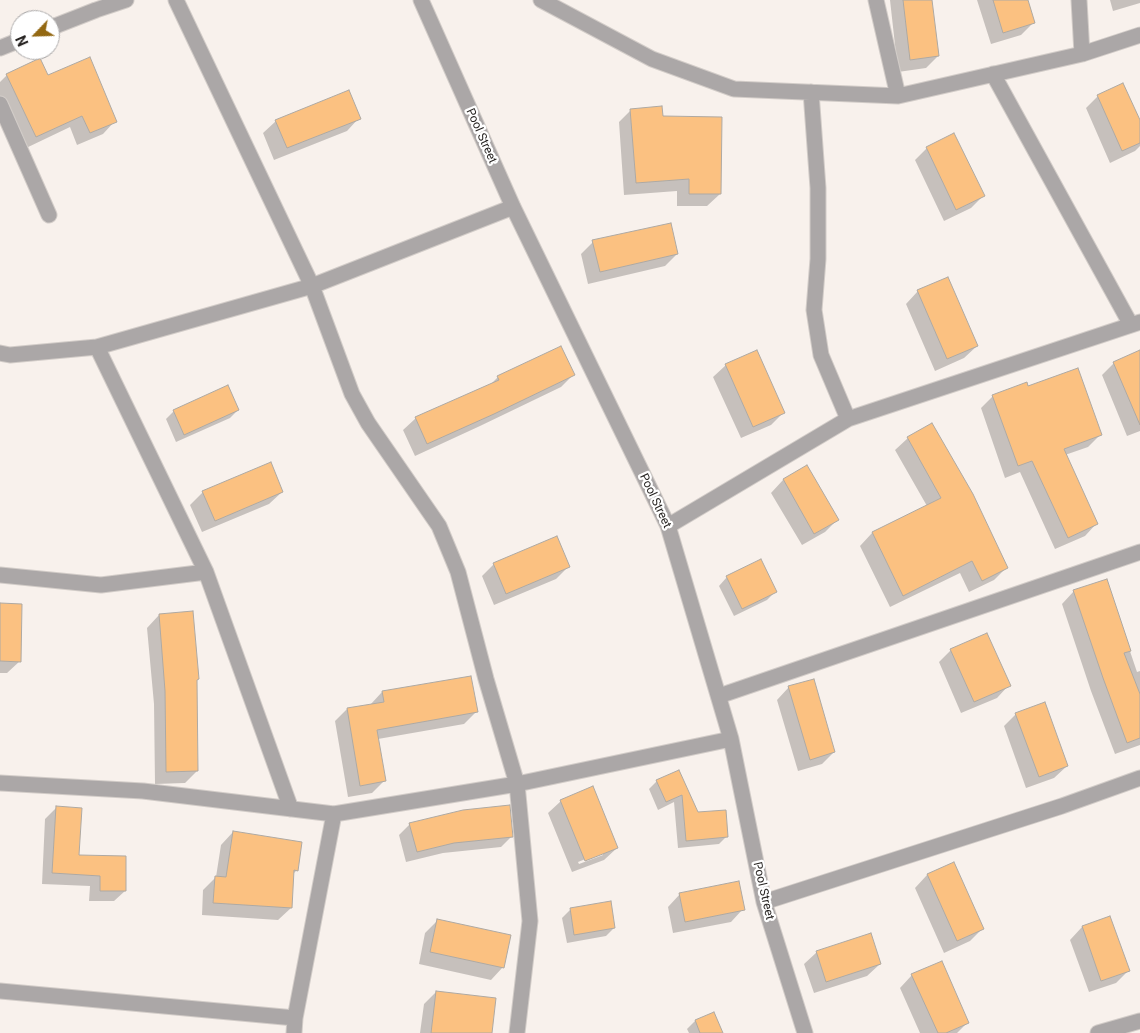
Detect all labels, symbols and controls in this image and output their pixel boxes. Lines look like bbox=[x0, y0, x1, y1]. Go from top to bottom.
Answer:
north arrow bbox=[10, 10, 60, 60]
text: N bbox=[13, 33, 32, 48]
street label: Pool Street bbox=[462, 106, 500, 166]
street label: Pool Street bbox=[636, 471, 674, 531]
street label: Pool Street bbox=[749, 861, 777, 921]

